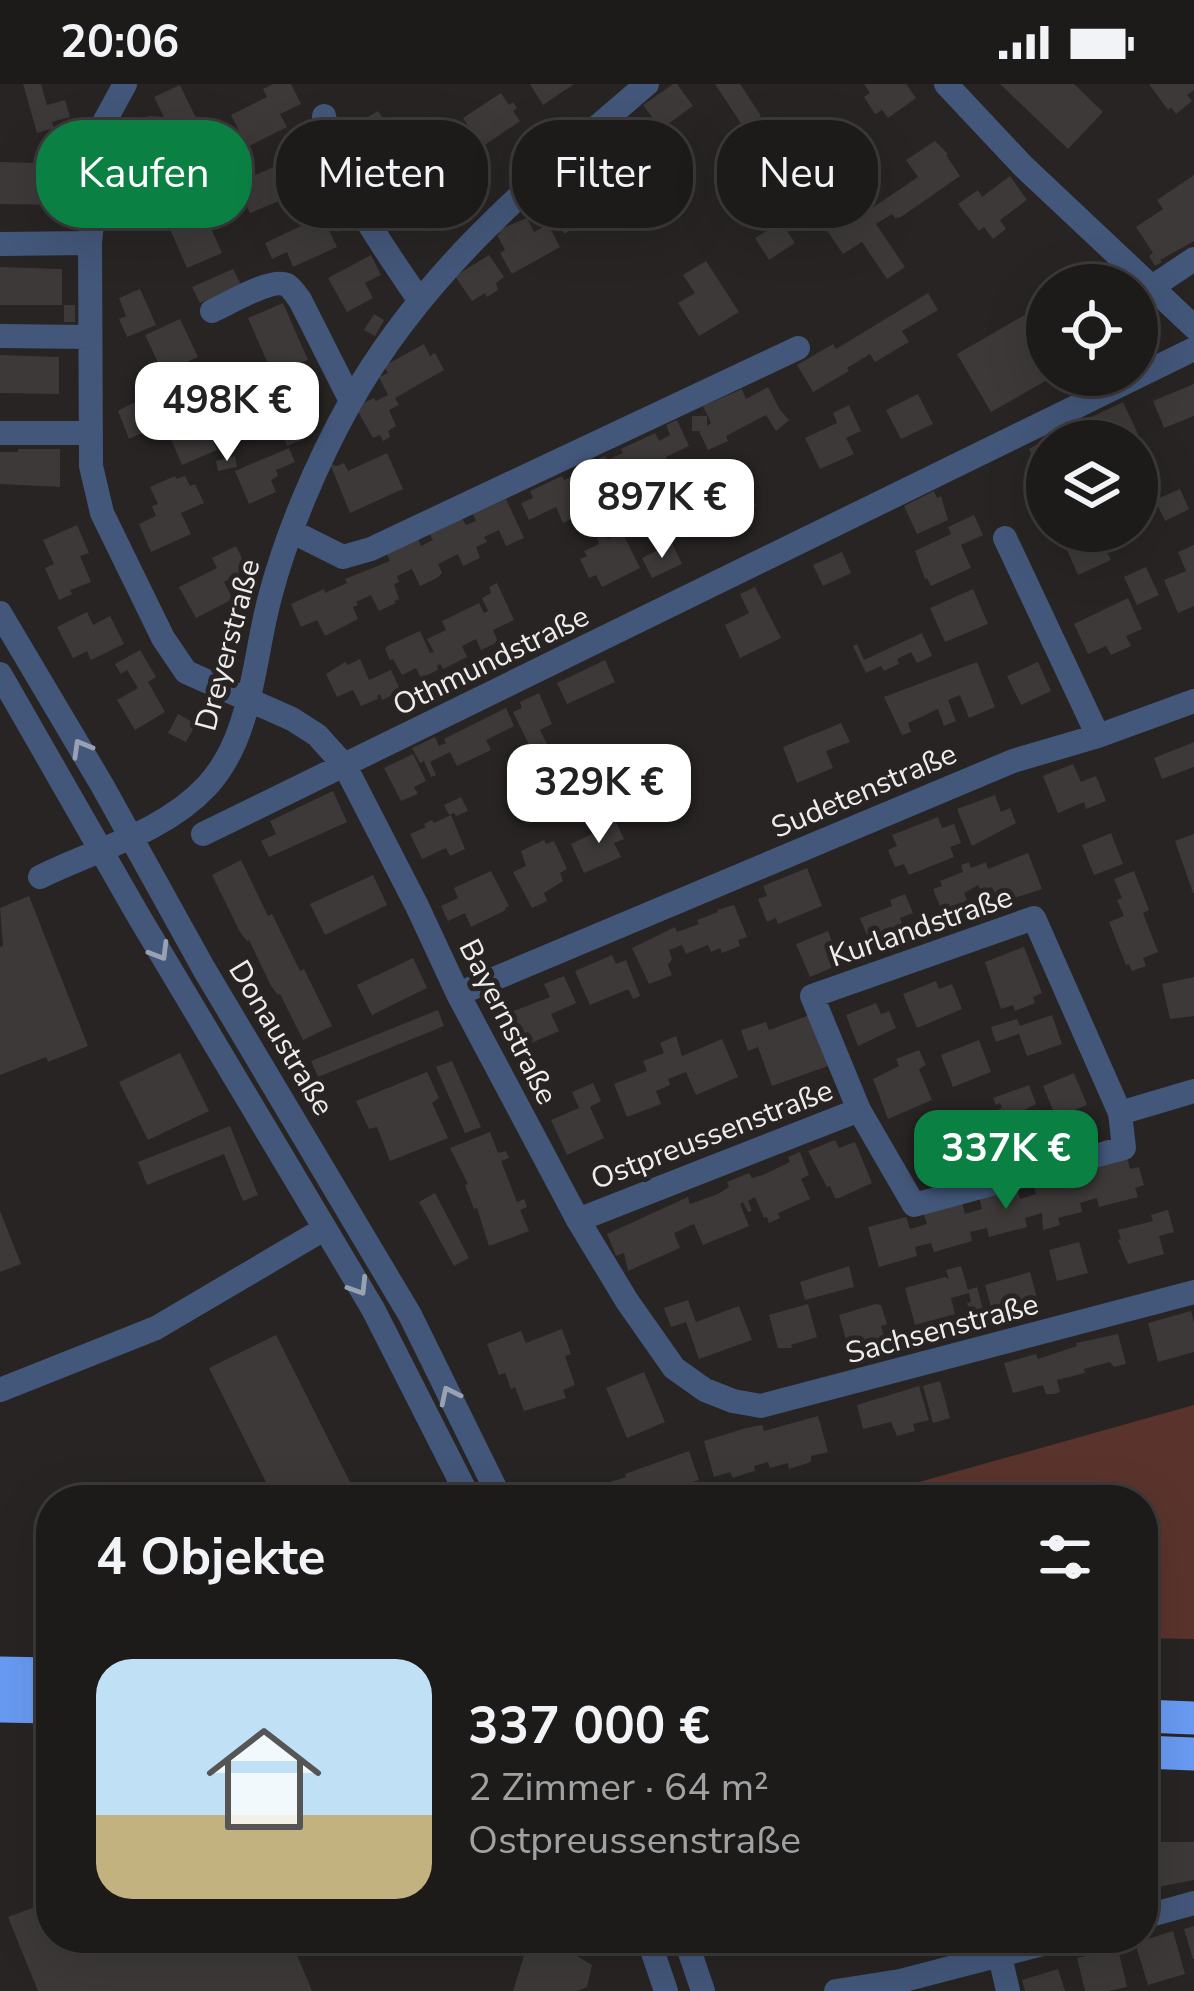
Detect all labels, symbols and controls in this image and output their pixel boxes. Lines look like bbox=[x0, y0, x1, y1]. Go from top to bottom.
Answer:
text: 20:06 bbox=[60, 12, 179, 73]
chip: Kaufen bbox=[36, 120, 252, 228]
chip: Mieten bbox=[276, 120, 488, 228]
chip: Filter bbox=[512, 120, 693, 228]
chip: Neu bbox=[717, 120, 878, 228]
map controls bbox=[1026, 264, 1158, 552]
button: locate bbox=[1026, 264, 1158, 396]
pin: 498K € bbox=[129, 362, 325, 464]
text: 498K € bbox=[162, 374, 292, 427]
button: layers bbox=[1026, 420, 1158, 552]
pin: 897K € bbox=[564, 459, 760, 561]
text: 897K € bbox=[597, 471, 727, 524]
street label: Dreyerstraße bbox=[185, 555, 271, 735]
street label: Othmundstraße bbox=[386, 596, 596, 726]
street label: Sudetenstraße bbox=[765, 733, 963, 849]
one-way arrow bbox=[73, 739, 96, 761]
pin: 329K € bbox=[501, 744, 697, 846]
text: 329K € bbox=[534, 756, 664, 809]
street label: Kurlandstraße bbox=[824, 877, 1018, 977]
street label: Bayernstraße bbox=[449, 932, 567, 1112]
one-way arrow bbox=[146, 939, 168, 960]
street label: Donaustraße bbox=[219, 953, 343, 1123]
street label: Ostpreussenstraße bbox=[585, 1070, 839, 1200]
pin: 337K € bbox=[908, 1110, 1104, 1212]
text: 337K € bbox=[941, 1122, 1071, 1175]
one-way arrow bbox=[345, 1274, 367, 1296]
street label: Sachsenstraße bbox=[841, 1284, 1043, 1374]
one-way arrow bbox=[440, 1386, 464, 1407]
text: 4 Objekte bbox=[96, 1522, 325, 1592]
icon: filters bbox=[1032, 1524, 1098, 1590]
text: 337 000 € bbox=[468, 1691, 710, 1761]
icon: home bbox=[192, 1707, 336, 1851]
text: 2 Zimmer · 64 m² bbox=[468, 1761, 769, 1814]
text: Ostpreussenstraße bbox=[468, 1814, 801, 1867]

